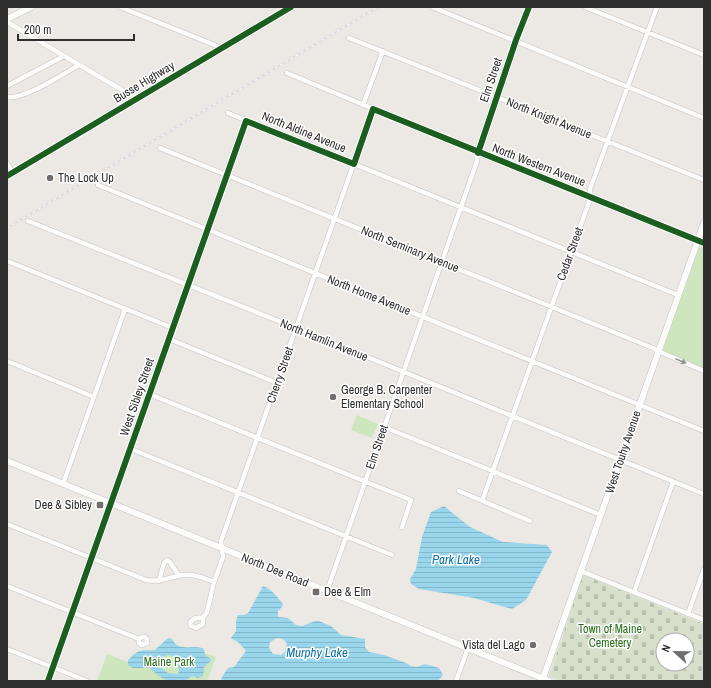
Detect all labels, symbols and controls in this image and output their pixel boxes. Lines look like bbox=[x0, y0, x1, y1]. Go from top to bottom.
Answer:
scale bar bbox=[18, 16, 134, 42]
text: 200 m bbox=[24, 22, 51, 38]
street label: Elm Street bbox=[476, 55, 506, 104]
street label: Busse Highway bbox=[111, 57, 177, 106]
street label: North Knight Avenue bbox=[504, 94, 594, 142]
street label: North Aldine Avenue bbox=[259, 108, 349, 156]
street label: North Western Avenue bbox=[490, 140, 588, 190]
place label: The Lock Up bbox=[58, 170, 114, 186]
marker: The Lock Up bbox=[45, 173, 55, 183]
street label: North Seminary Avenue bbox=[359, 222, 461, 276]
street label: Cedar Street bbox=[553, 225, 587, 283]
street label: North Home Avenue bbox=[325, 271, 413, 319]
street label: North Hamlin Avenue bbox=[278, 315, 370, 365]
street label: Cherry Street bbox=[263, 344, 297, 405]
street label: West Sibley Street bbox=[116, 356, 158, 438]
one-way arrow bbox=[676, 358, 687, 364]
place label: George B. Carpenter Elementary School bbox=[341, 382, 433, 412]
marker: George B. Carpenter Elementary School bbox=[328, 392, 338, 402]
street label: West Touhy Avenue bbox=[601, 409, 645, 495]
street label: Elm Street bbox=[362, 422, 392, 471]
place label: Dee & Sibley bbox=[35, 497, 92, 513]
marker: Dee & Sibley bbox=[95, 500, 105, 510]
street label: North Dee Road bbox=[239, 549, 311, 591]
water label: Park Lake bbox=[432, 551, 480, 568]
place label: Dee & Elm bbox=[324, 584, 371, 600]
marker: Dee & Elm bbox=[311, 587, 321, 597]
park label: Town of Maine Cemetery bbox=[578, 621, 642, 651]
north arrow bbox=[655, 632, 695, 672]
place label: Vista del Lago bbox=[462, 637, 525, 653]
marker: Vista del Lago bbox=[528, 640, 538, 650]
text: N bbox=[658, 643, 673, 654]
water label: Murphy Lake bbox=[286, 644, 348, 661]
park label: Maine Park bbox=[144, 654, 194, 670]

